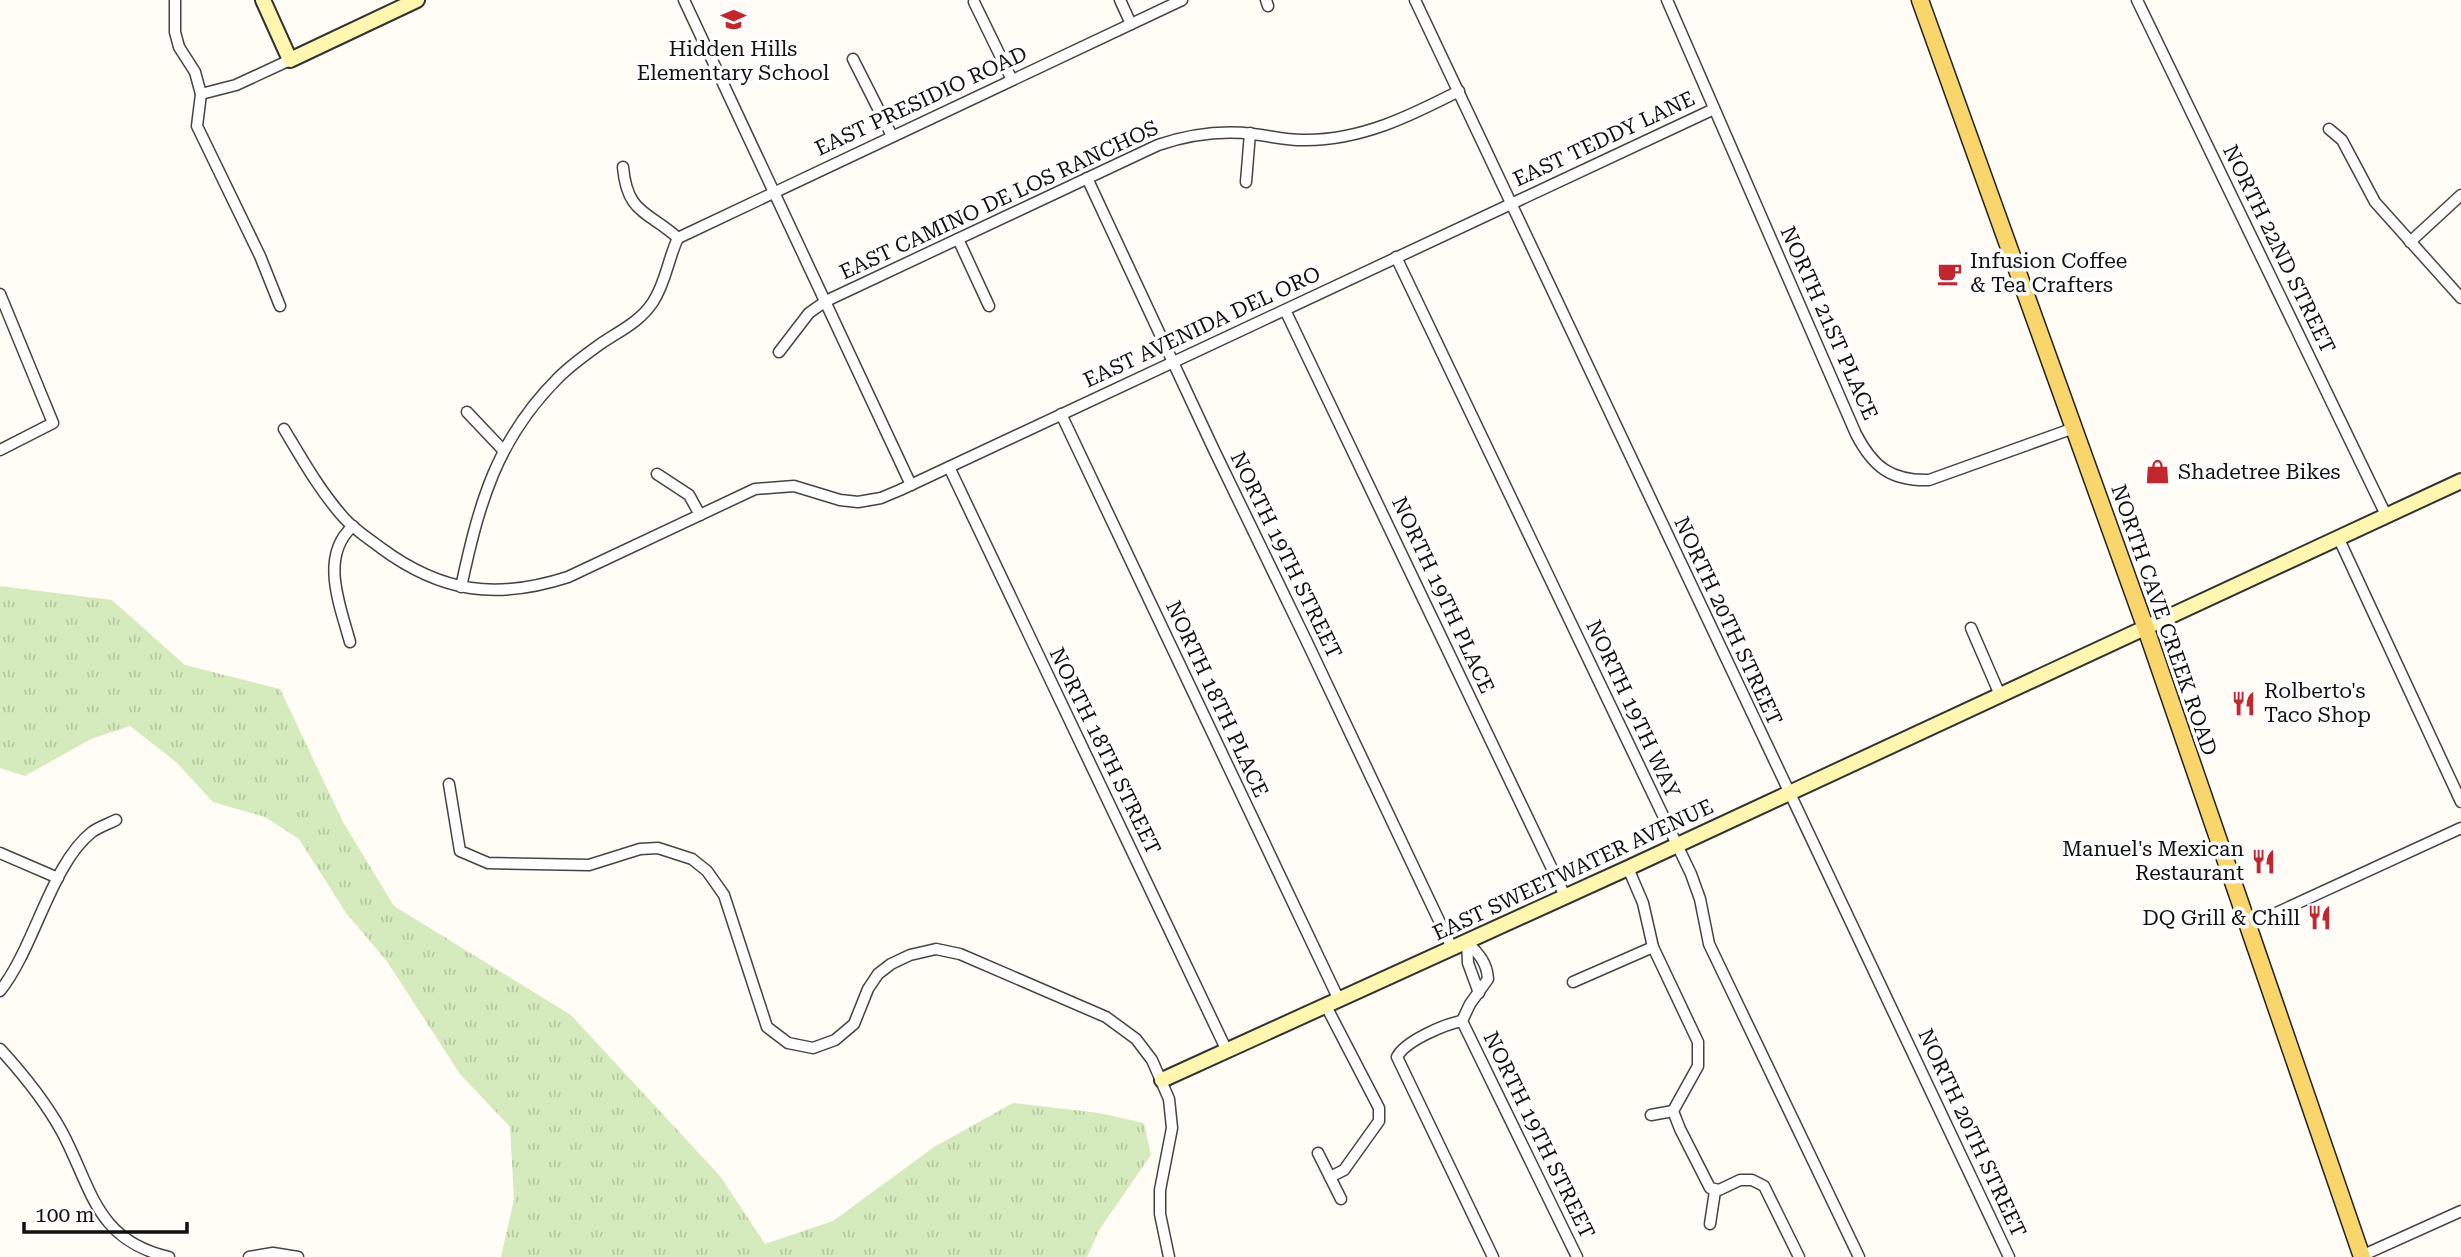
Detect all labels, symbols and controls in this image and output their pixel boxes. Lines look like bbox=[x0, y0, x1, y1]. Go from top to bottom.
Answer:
school or university icon: Hidden Hills Elementary School bbox=[719, 6, 747, 34]
place label: Hidden Hills Elementary School bbox=[637, 37, 830, 85]
street label: EAST PRESIDIO ROAD bbox=[811, 41, 1031, 161]
street label: EAST TEDDY LANE bbox=[1509, 86, 1699, 192]
street label: EAST CAMINO DE LOS RANCHOS bbox=[836, 115, 1162, 285]
street label: NORTH 22ND STREET bbox=[2218, 141, 2340, 357]
street label: NORTH 21ST PLACE bbox=[1775, 222, 1883, 424]
place label: Infusion Coffee & Tea Crafters bbox=[1970, 249, 2127, 297]
cafe icon: Infusion Coffee & Tea Crafters bbox=[1936, 259, 1964, 287]
street label: EAST AVENIDA DEL ORO bbox=[1080, 261, 1324, 393]
street label: NORTH 19TH STREET bbox=[1225, 448, 1347, 662]
shop icon: Shadetree Bikes bbox=[2144, 458, 2172, 486]
place label: Shadetree Bikes bbox=[2178, 460, 2341, 484]
street label: NORTH CAVE CREEK ROAD bbox=[2106, 481, 2222, 759]
street label: NORTH 19TH PLACE bbox=[1387, 493, 1499, 697]
street label: NORTH 20TH STREET bbox=[1669, 513, 1787, 729]
street label: NORTH 18TH PLACE bbox=[1161, 597, 1273, 801]
street label: NORTH 19TH WAY bbox=[1581, 616, 1685, 802]
street label: NORTH 18TH STREET bbox=[1044, 644, 1166, 858]
place label: Rolberto's Taco Shop bbox=[2264, 679, 2371, 727]
restaurant icon: Rolberto's Taco Shop bbox=[2230, 689, 2258, 717]
street label: EAST SWEETWATER AVENUE bbox=[1429, 794, 1717, 946]
place label: Manuel's Mexican Restaurant bbox=[2062, 837, 2244, 885]
restaurant icon: Manuel's Mexican Restaurant bbox=[2250, 847, 2278, 875]
restaurant icon: DQ Grill & Chill bbox=[2306, 904, 2334, 932]
place label: DQ Grill & Chill bbox=[2143, 906, 2301, 930]
street label: NORTH 20TH STREET bbox=[1913, 1025, 2031, 1241]
street label: NORTH 19TH STREET bbox=[1478, 1028, 1600, 1242]
scale bar bbox=[24, 1190, 187, 1234]
text: 100 m bbox=[35, 1203, 95, 1227]

